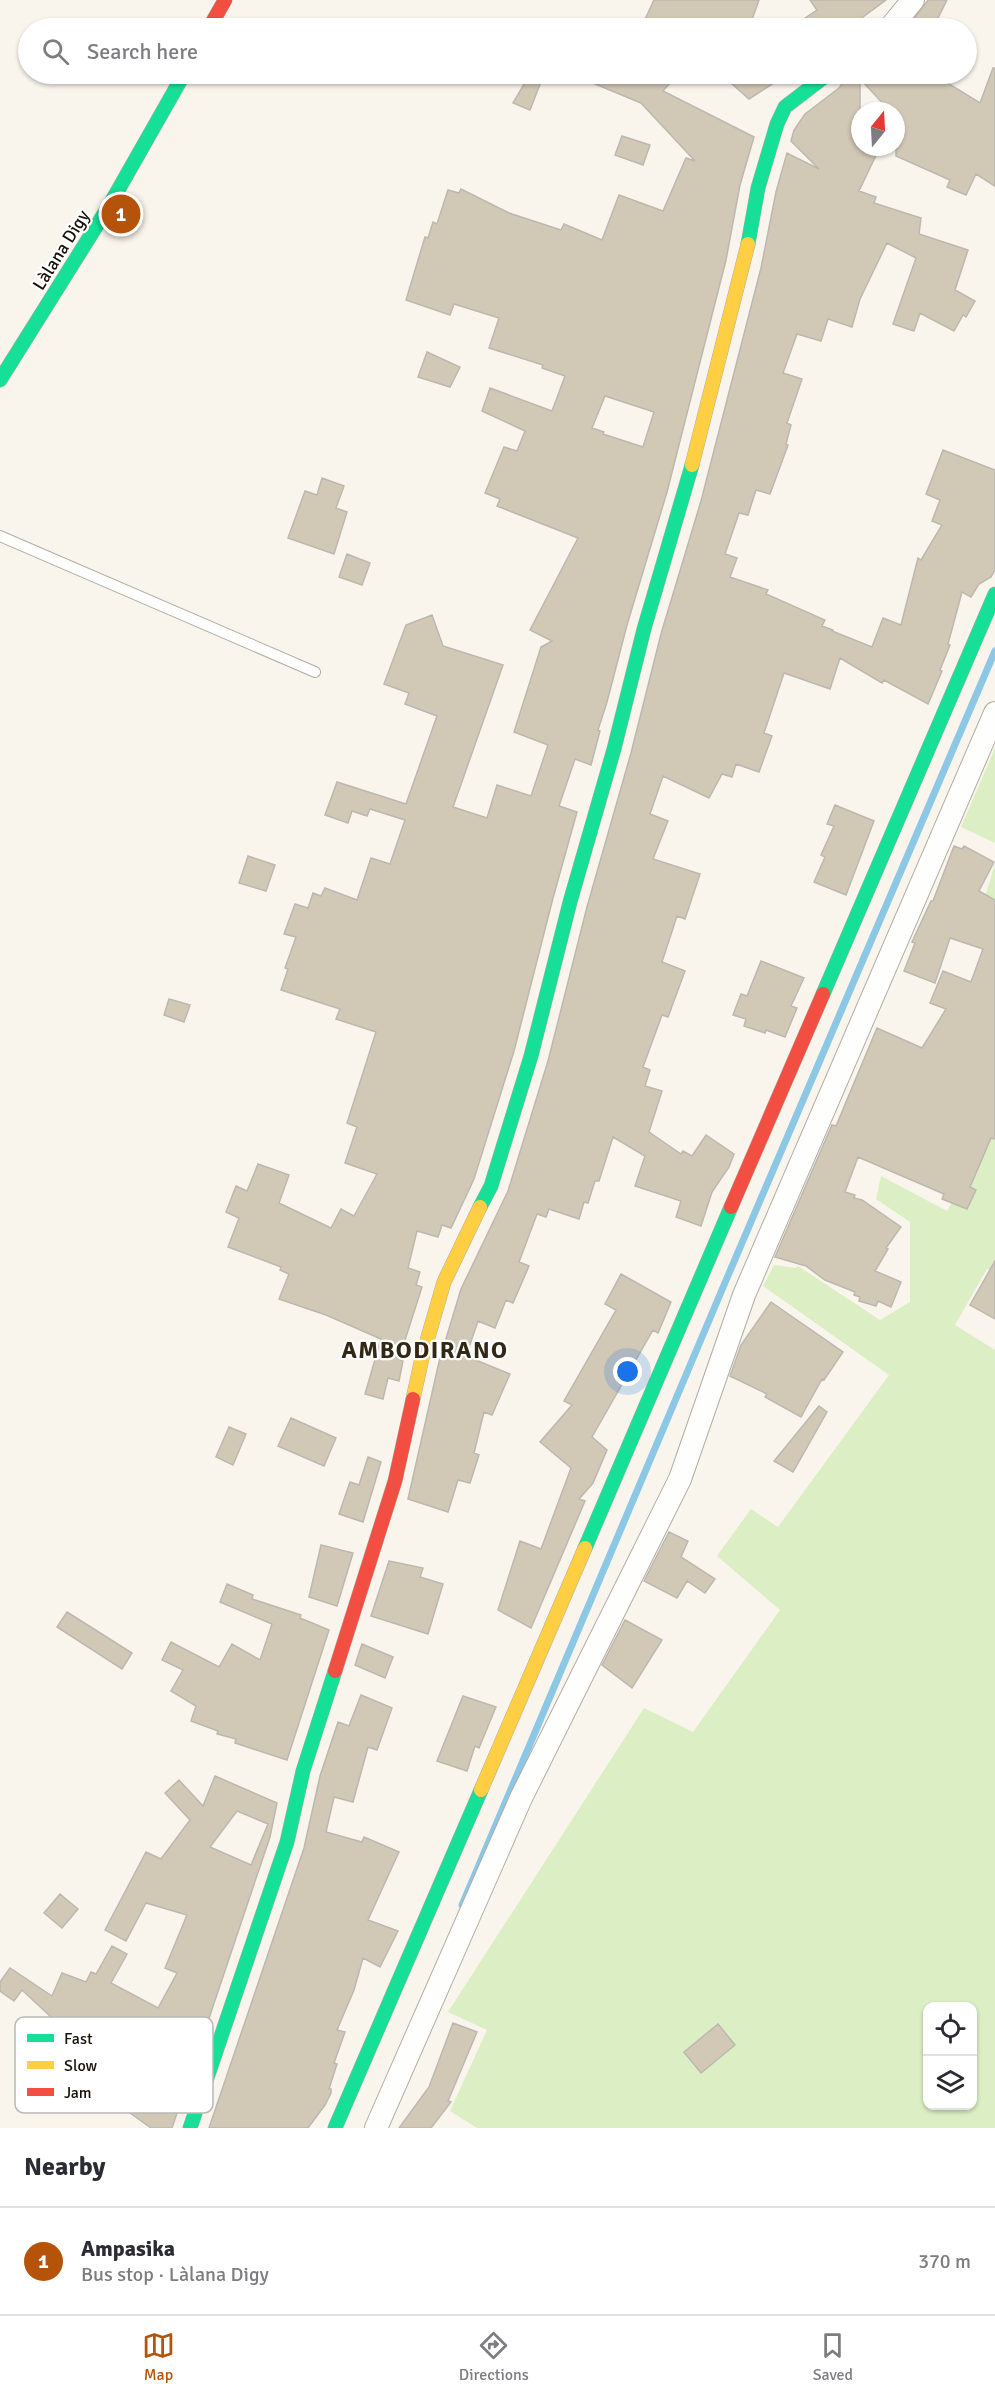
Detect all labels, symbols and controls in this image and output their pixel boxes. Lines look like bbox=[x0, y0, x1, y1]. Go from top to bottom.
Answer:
search box bbox=[18, 18, 977, 84]
icon: search bbox=[39, 35, 72, 68]
text: Search here bbox=[87, 38, 198, 65]
north arrow bbox=[851, 102, 905, 156]
pin: 1 bbox=[102, 192, 140, 236]
street label: Làlana Digy bbox=[28, 205, 95, 294]
district label: AMBODIRANO bbox=[341, 1335, 509, 1365]
your location bbox=[613, 1357, 642, 1386]
map controls bbox=[923, 2002, 977, 2110]
button: locate bbox=[923, 2002, 977, 2056]
legend bbox=[15, 2017, 213, 2113]
text: Fast bbox=[64, 2029, 93, 2049]
text: Slow bbox=[64, 2056, 98, 2076]
button: layers bbox=[923, 2056, 977, 2110]
text: Jam bbox=[64, 2083, 92, 2103]
text: Nearby bbox=[24, 2151, 105, 2183]
text: Ampasika bbox=[81, 2235, 175, 2262]
text: 1 bbox=[38, 2249, 49, 2274]
text: 370 m bbox=[918, 2249, 971, 2274]
text: Bus stop · Làlana Digy bbox=[81, 2262, 269, 2287]
tab: Map bbox=[142, 2329, 175, 2385]
tab: Directions bbox=[459, 2329, 529, 2385]
tab: Saved bbox=[813, 2329, 853, 2385]

